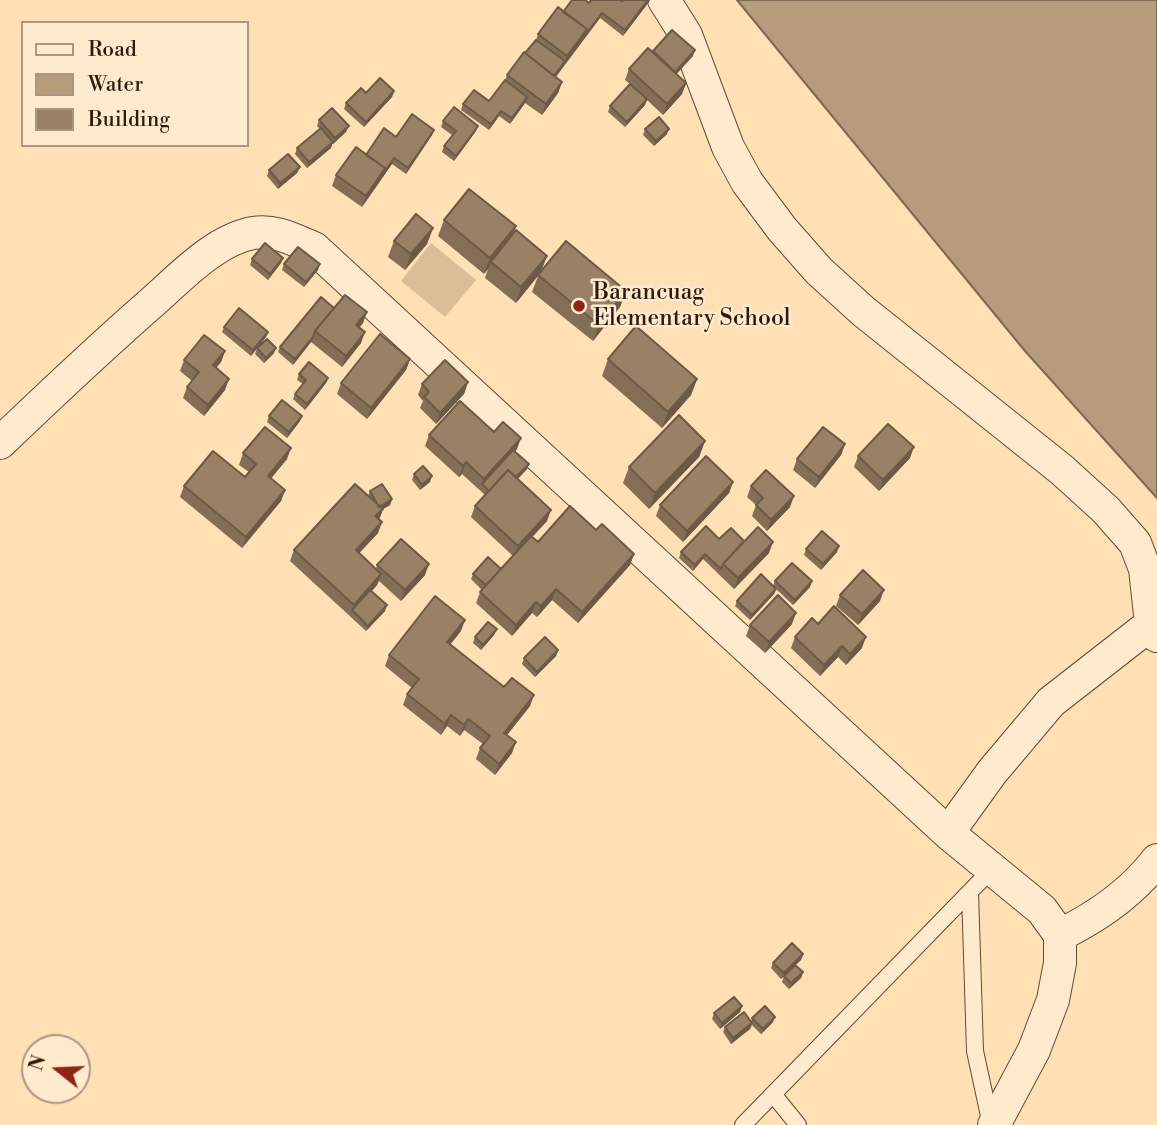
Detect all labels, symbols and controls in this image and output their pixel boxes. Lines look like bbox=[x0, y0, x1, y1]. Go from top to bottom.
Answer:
legend bbox=[21, 21, 248, 147]
text: Road bbox=[88, 37, 137, 63]
text: Water bbox=[88, 72, 143, 98]
text: Building bbox=[88, 107, 170, 133]
place label: Barancuag Elementary School bbox=[593, 279, 791, 333]
marker: Barancuag Elementary School bbox=[571, 298, 587, 314]
north arrow bbox=[21, 1034, 91, 1104]
text: N bbox=[24, 1052, 52, 1074]

